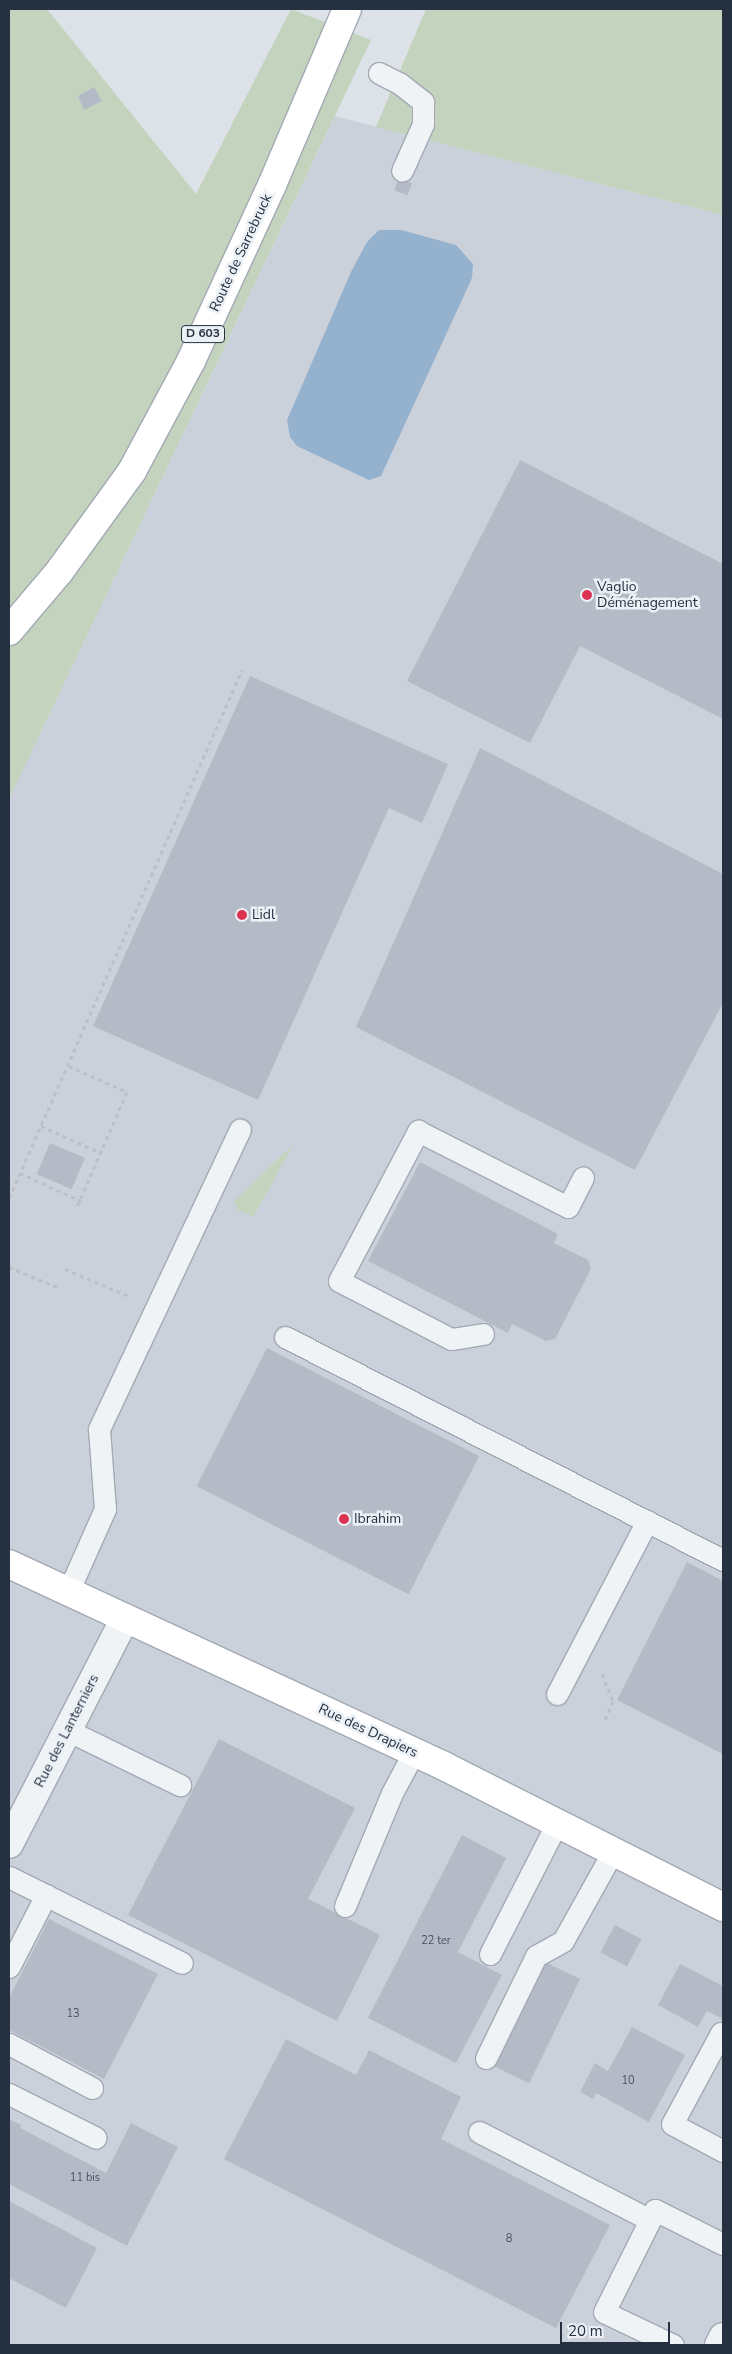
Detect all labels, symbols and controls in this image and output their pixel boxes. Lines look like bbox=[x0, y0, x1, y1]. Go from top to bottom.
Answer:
street label: Route de Sarrebruck bbox=[206, 192, 276, 314]
road number: D 603 bbox=[180, 324, 226, 344]
place label: Vaglio Déménagement bbox=[597, 579, 698, 612]
marker: Vaglio Déménagement bbox=[581, 589, 593, 601]
place label: Lidl bbox=[252, 907, 275, 923]
marker: Lidl bbox=[236, 909, 248, 921]
place label: Ibrahim bbox=[354, 1511, 401, 1527]
marker: Ibrahim bbox=[338, 1513, 350, 1525]
street label: Rue des Lanterniers bbox=[31, 1672, 103, 1790]
street label: Rue des Drapiers bbox=[316, 1701, 420, 1761]
house number: 22 ter bbox=[421, 1934, 451, 1948]
house number: 13 bbox=[66, 2007, 80, 2021]
house number: 10 bbox=[621, 2074, 635, 2088]
house number: 11 bis bbox=[70, 2171, 100, 2185]
house number: 8 bbox=[506, 2232, 512, 2246]
scale bar bbox=[562, 2312, 672, 2344]
text: 20 m bbox=[568, 2321, 603, 2341]

